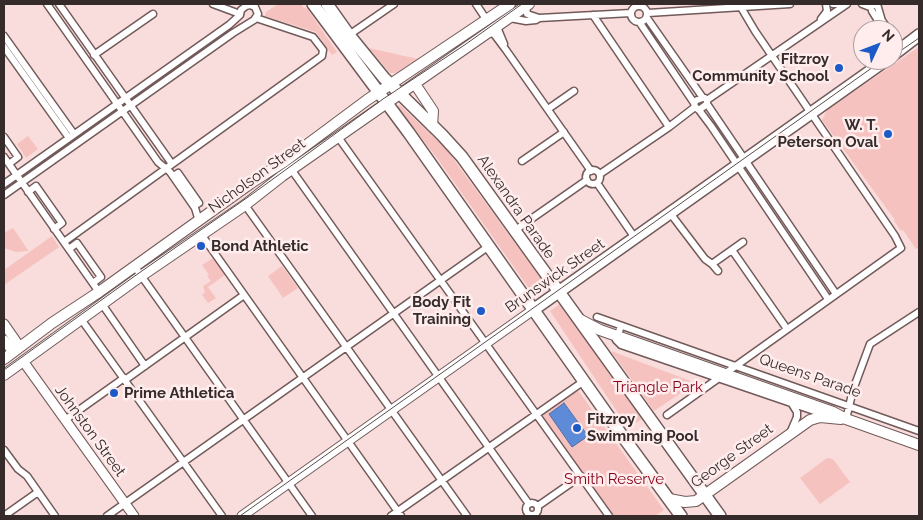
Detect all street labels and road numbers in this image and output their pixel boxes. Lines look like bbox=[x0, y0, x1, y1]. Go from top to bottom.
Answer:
street label: Nicholson Street bbox=[205, 135, 309, 217]
street label: Alexandra Parade bbox=[473, 152, 559, 262]
street label: Brunswick Street bbox=[502, 235, 608, 317]
street label: Queens Parade bbox=[757, 350, 863, 402]
street label: Johnston Street bbox=[51, 382, 129, 480]
street label: George Street bbox=[687, 420, 777, 492]

